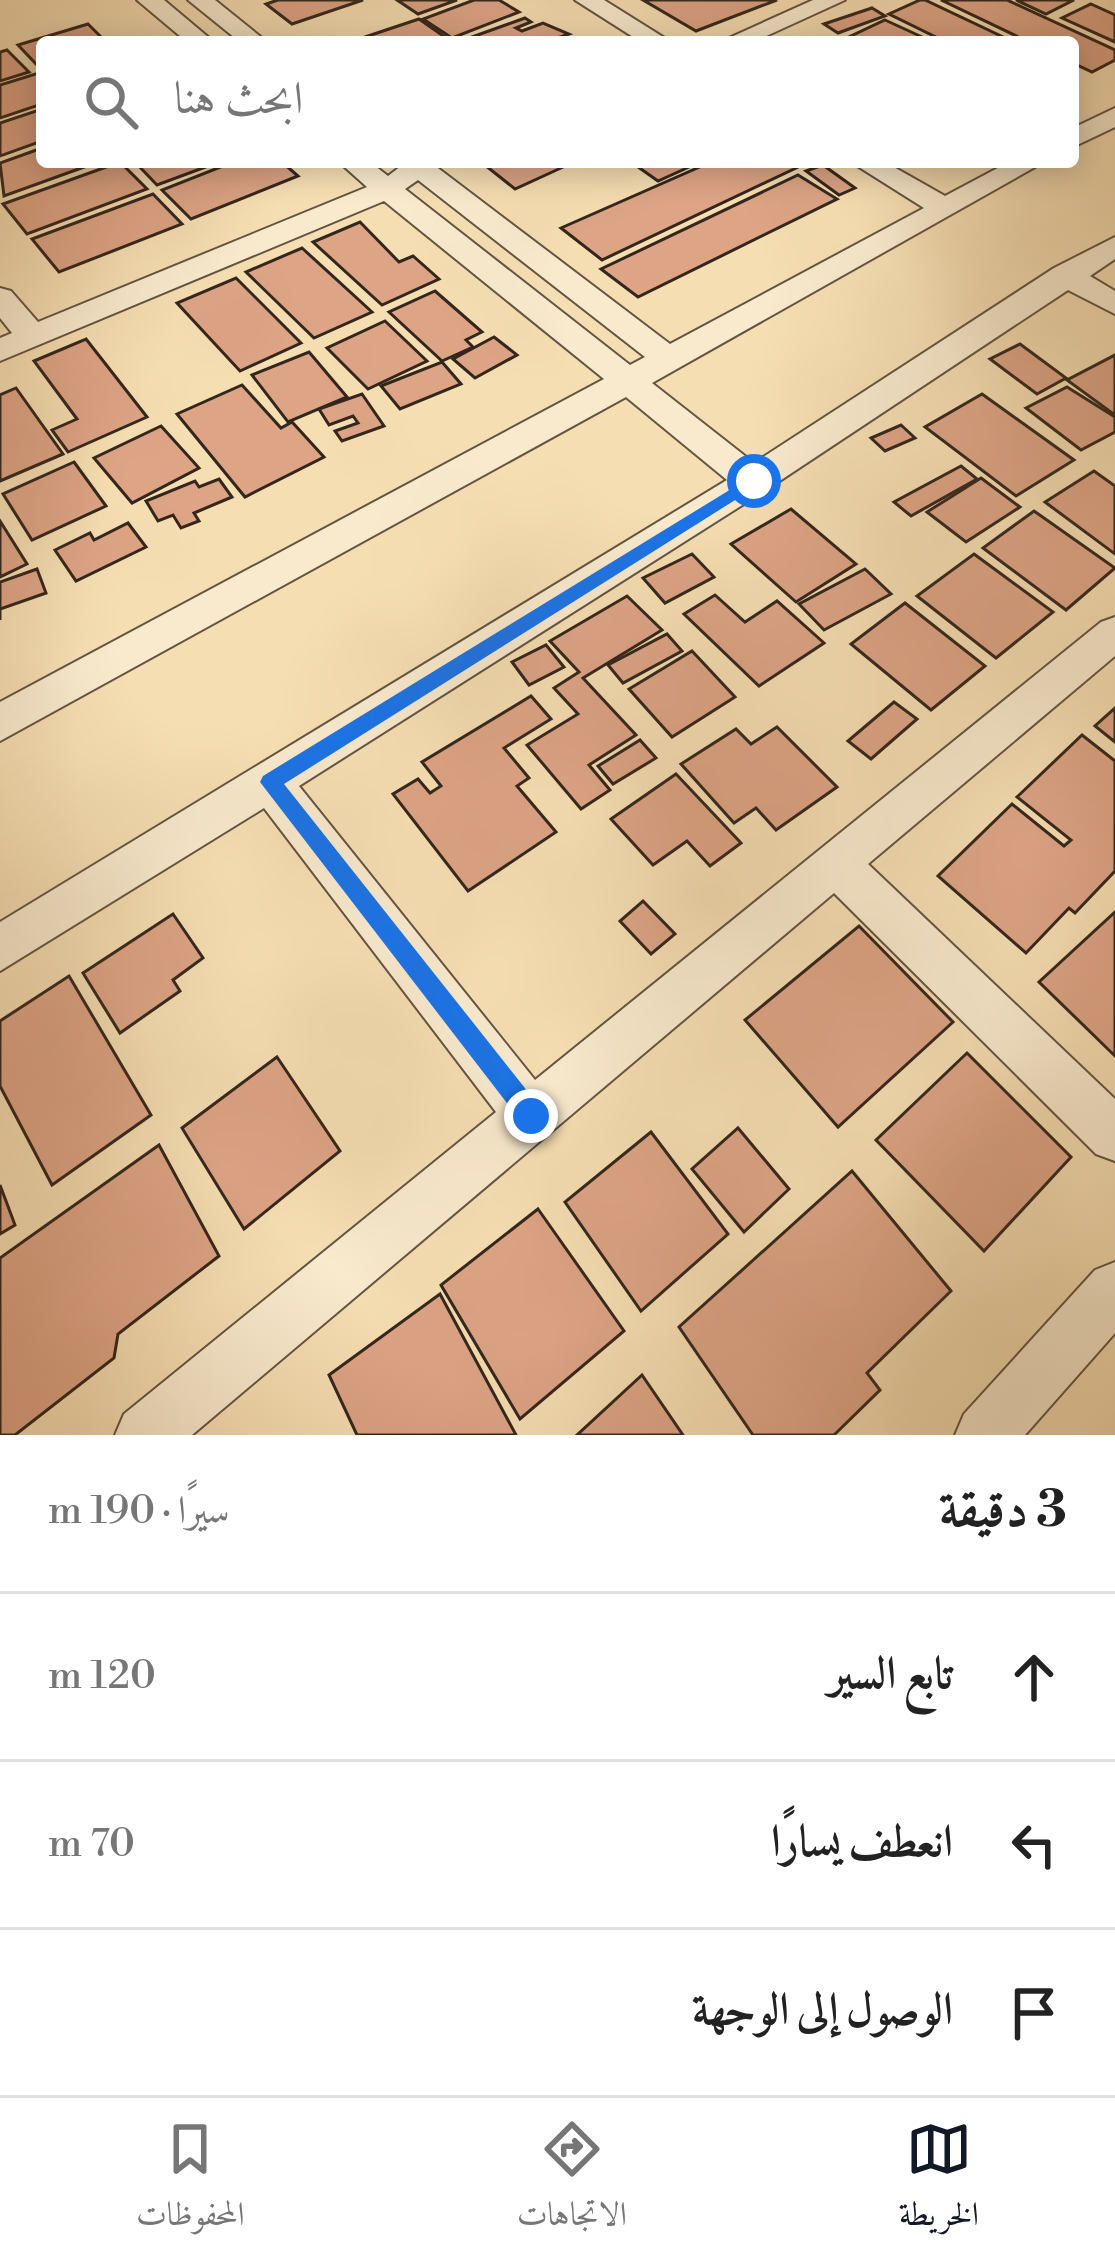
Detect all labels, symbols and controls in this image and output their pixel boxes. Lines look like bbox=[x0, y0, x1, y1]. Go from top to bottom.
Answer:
search box bbox=[36, 36, 1079, 168]
icon: search bbox=[78, 69, 144, 135]
text: ابحث هنا bbox=[174, 71, 303, 128]
route start bbox=[727, 454, 781, 508]
route end bbox=[504, 1089, 558, 1143]
text: 3 دقيقة bbox=[939, 1479, 1067, 1543]
text: سيرًا · 190 m bbox=[48, 1487, 230, 1536]
icon: ahead bbox=[1001, 1644, 1067, 1710]
text: تابع السير bbox=[828, 1646, 953, 1703]
text: 120 m bbox=[48, 1652, 156, 1701]
icon: left bbox=[1001, 1812, 1067, 1878]
text: انعطف يسارًا bbox=[771, 1814, 953, 1871]
text: 70 m bbox=[48, 1820, 135, 1869]
icon: arrive bbox=[1001, 1980, 1067, 2046]
text: الوصول إلى الوجهة bbox=[692, 1982, 953, 2039]
tab: المحفوظات bbox=[136, 2116, 245, 2246]
tab: الاتجاهات bbox=[517, 2116, 627, 2246]
tab: الخريطة bbox=[899, 2116, 979, 2246]

